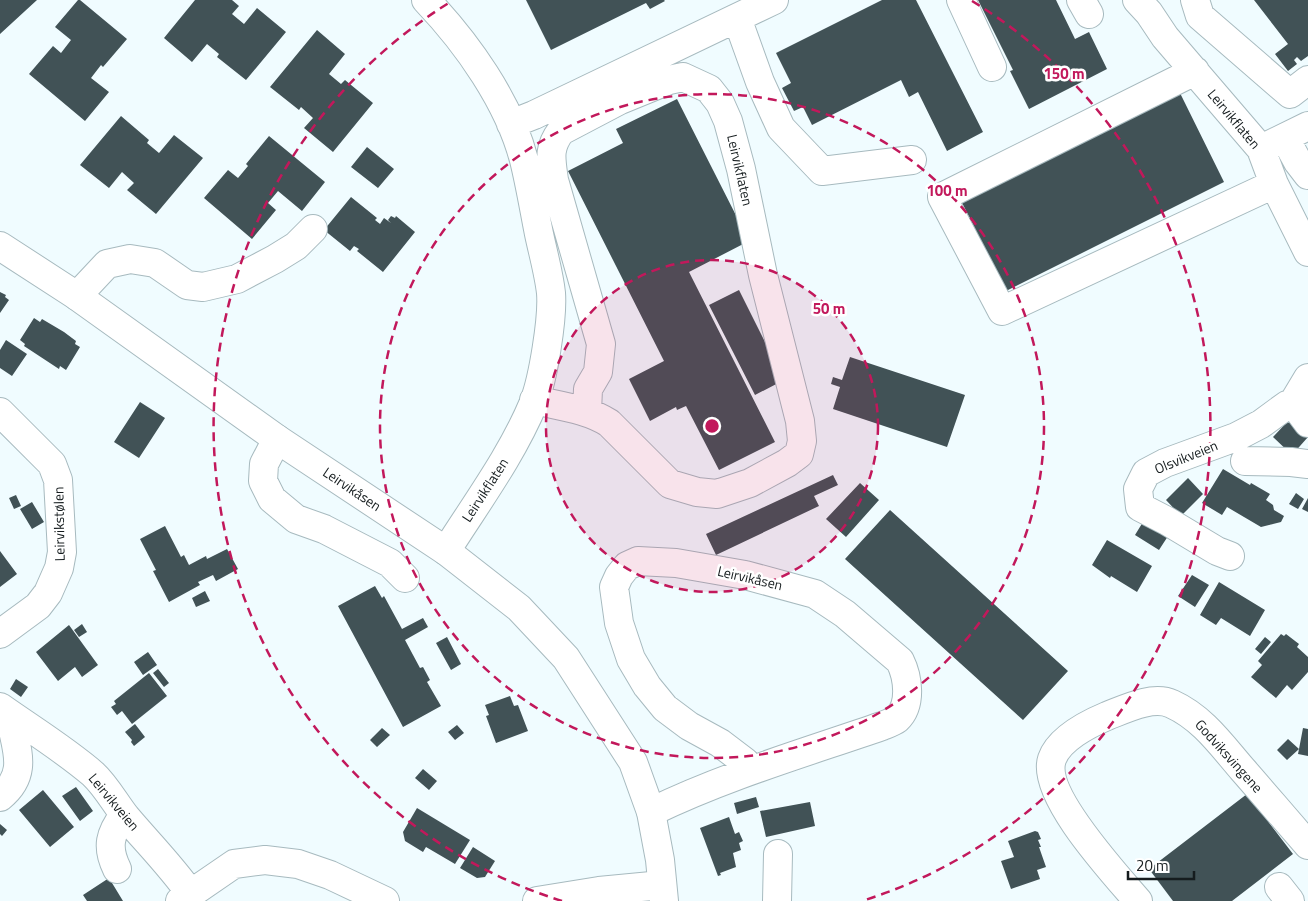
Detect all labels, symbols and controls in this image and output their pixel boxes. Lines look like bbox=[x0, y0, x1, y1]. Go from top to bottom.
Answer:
text: 150 m bbox=[1043, 62, 1085, 85]
street label: Leirvikflaten bbox=[1203, 84, 1266, 153]
street label: Leirvikflaten bbox=[722, 132, 759, 208]
text: 100 m bbox=[926, 179, 968, 202]
text: 50 m bbox=[813, 297, 845, 320]
centre of rings bbox=[703, 417, 721, 435]
street label: Olsvikveien bbox=[1151, 434, 1221, 479]
street label: Leirvikflaten bbox=[456, 454, 513, 526]
street label: Leirvikåsen bbox=[319, 461, 386, 516]
street label: Leirvikstølen bbox=[47, 486, 70, 562]
street label: Leirvikåsen bbox=[715, 560, 785, 595]
street label: Godviksvingene bbox=[1191, 714, 1268, 797]
street label: Leirvikveien bbox=[84, 768, 145, 835]
scale bar bbox=[1128, 848, 1194, 880]
text: 20 m bbox=[1136, 854, 1169, 877]

